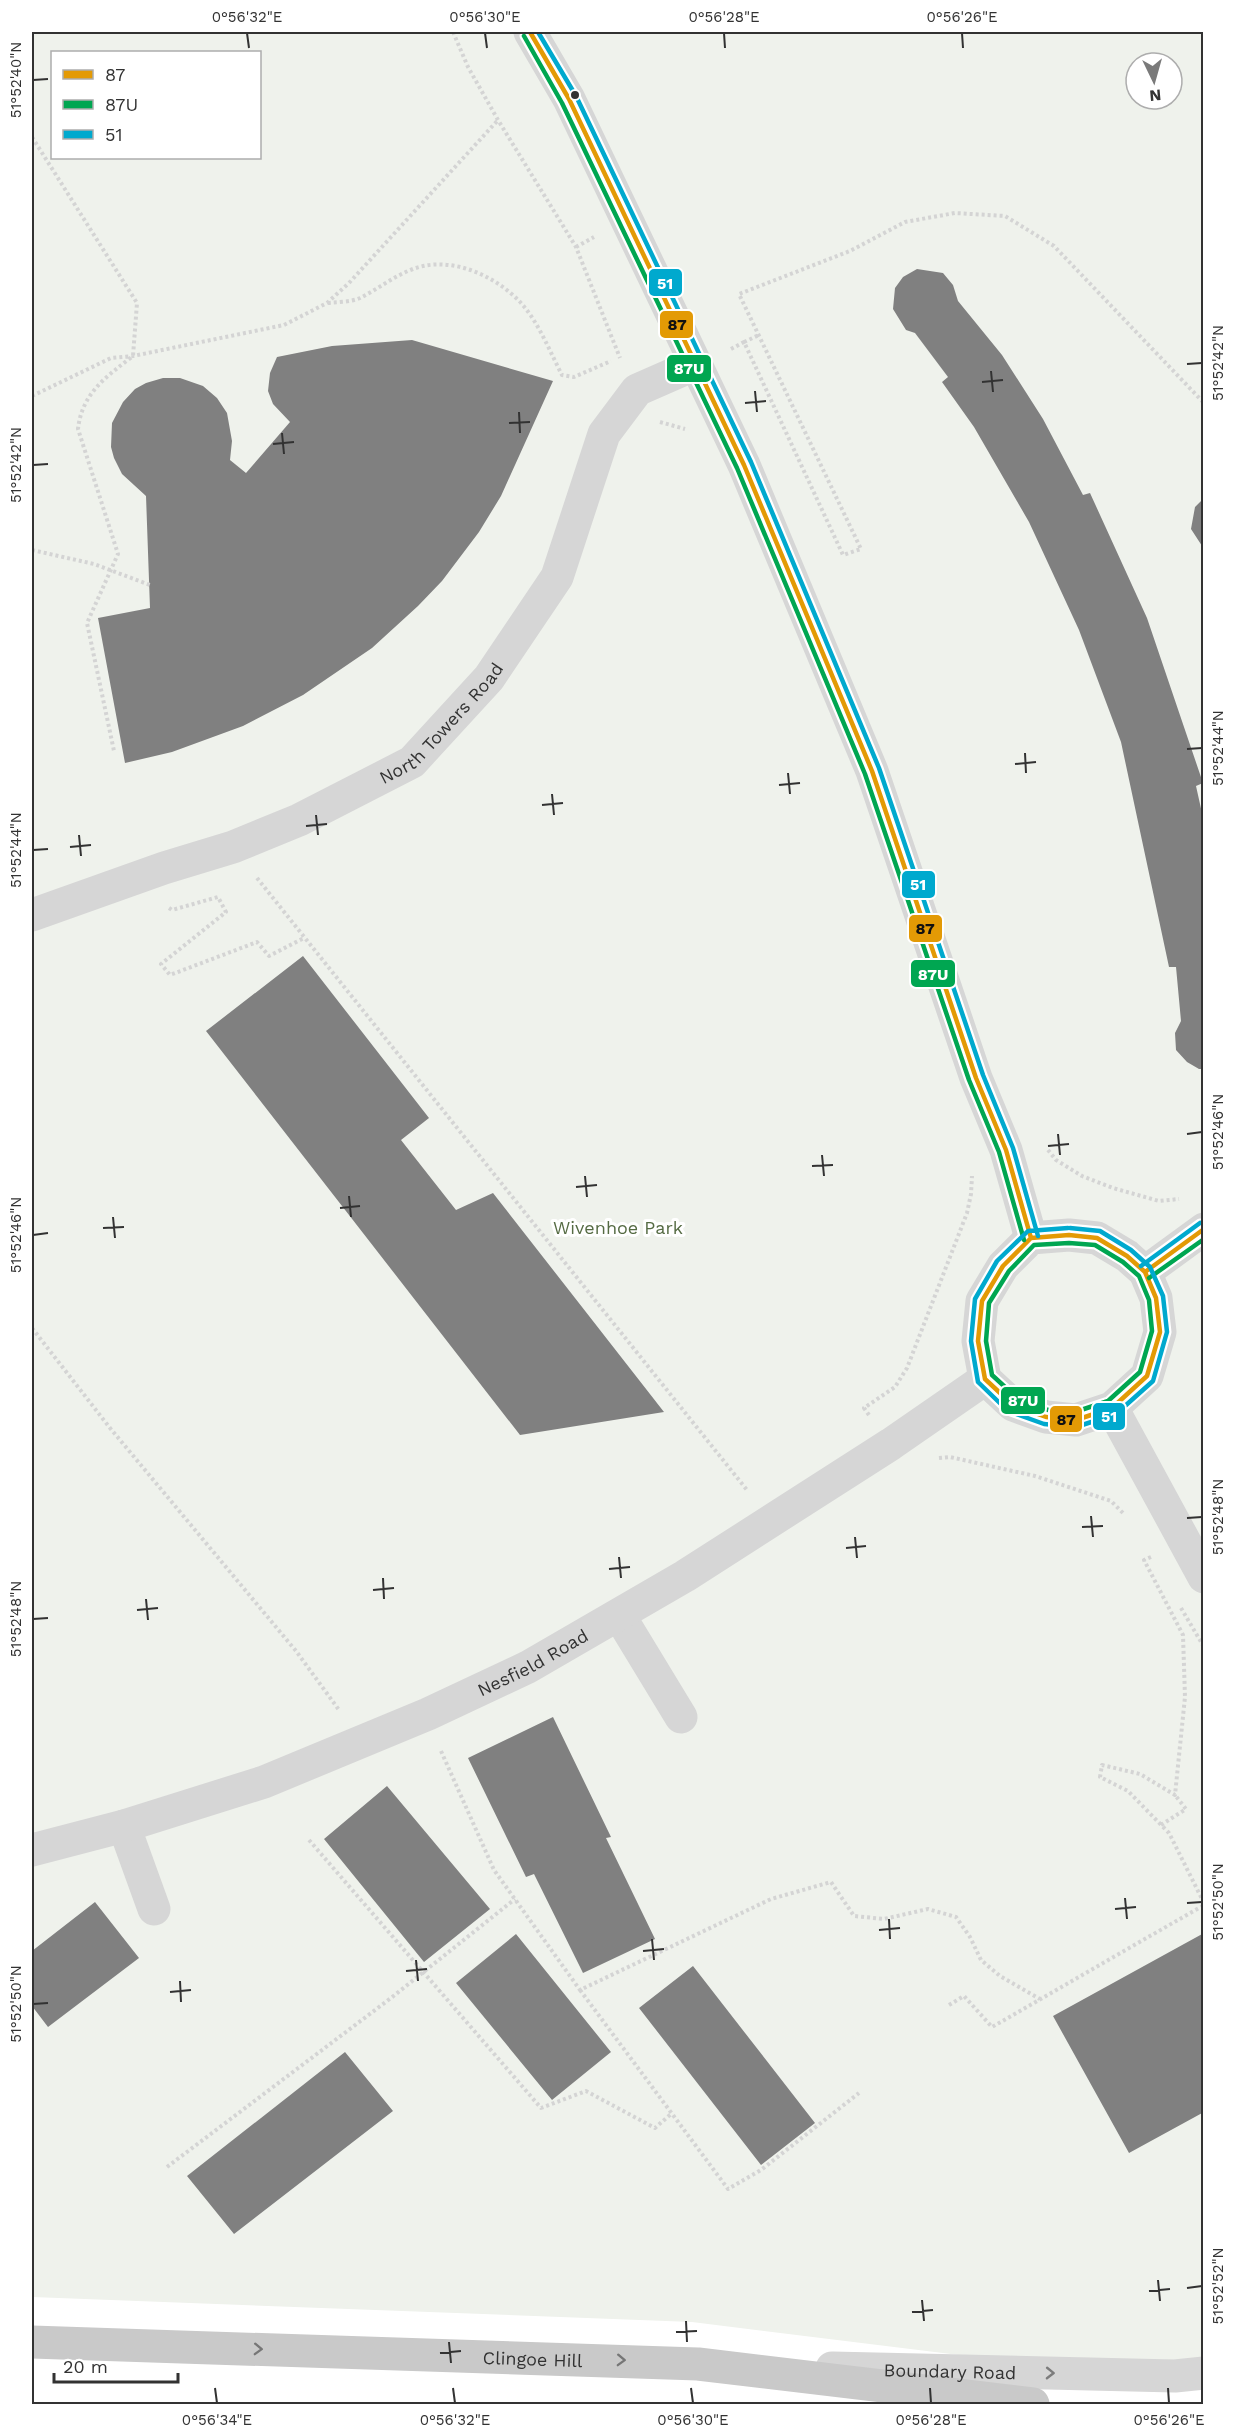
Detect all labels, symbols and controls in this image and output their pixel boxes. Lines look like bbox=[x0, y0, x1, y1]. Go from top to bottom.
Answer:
text: 0°56'32"E bbox=[212, 8, 282, 26]
text: 0°56'30"E bbox=[449, 8, 521, 26]
text: 0°56'28"E bbox=[688, 8, 760, 26]
text: 0°56'26"E bbox=[926, 8, 998, 26]
text: 51°52'40"N bbox=[7, 42, 25, 118]
legend bbox=[51, 51, 261, 159]
north arrow bbox=[1124, 51, 1184, 111]
text: 87 bbox=[105, 64, 125, 85]
text: N bbox=[1149, 85, 1162, 105]
unlabelled marker bbox=[569, 89, 581, 101]
text: 87U bbox=[105, 94, 138, 115]
text: 51 bbox=[105, 124, 123, 145]
line badge: 51 bbox=[648, 268, 683, 297]
text: 51 bbox=[657, 274, 673, 293]
line badge: 87 bbox=[659, 310, 694, 339]
text: 87 bbox=[667, 315, 687, 334]
text: 51°52'42"N bbox=[1209, 325, 1227, 401]
line badge: 87U bbox=[666, 354, 712, 383]
text: 87U bbox=[674, 359, 704, 378]
text: 51°52'42"N bbox=[7, 427, 25, 503]
street label: North Towers Road bbox=[375, 658, 507, 788]
text: 51°52'44"N bbox=[1209, 710, 1227, 786]
text: 51°52'44"N bbox=[7, 812, 25, 888]
line badge: 51 bbox=[901, 870, 936, 899]
text: 51 bbox=[910, 875, 926, 894]
line badge: 87 bbox=[908, 914, 943, 943]
text: 87 bbox=[915, 919, 935, 938]
line badge: 87U bbox=[910, 959, 956, 988]
text: 87U bbox=[918, 965, 948, 984]
text: 51°52'46"N bbox=[1209, 1094, 1227, 1170]
text: 51°52'46"N bbox=[7, 1197, 25, 1273]
park label: Wivenhoe Park bbox=[553, 1217, 683, 1238]
line badge: 87U bbox=[1000, 1386, 1046, 1415]
text: 87U bbox=[1008, 1391, 1038, 1410]
line badge: 51 bbox=[1092, 1402, 1126, 1431]
line badge: 87 bbox=[1049, 1405, 1083, 1433]
text: 51 bbox=[1101, 1407, 1117, 1426]
text: 87 bbox=[1056, 1410, 1076, 1429]
text: 51°52'48"N bbox=[1209, 1479, 1227, 1555]
text: 51°52'48"N bbox=[7, 1581, 25, 1657]
street label: Nesfield Road bbox=[474, 1624, 591, 1700]
text: 51°52'50"N bbox=[1209, 1863, 1227, 1941]
text: 51°52'50"N bbox=[7, 1965, 25, 2043]
text: 51°52'52"N bbox=[1209, 2248, 1227, 2325]
one-way arrow bbox=[253, 2343, 262, 2356]
scale bar bbox=[54, 2346, 178, 2384]
street label: Clingoe Hill bbox=[483, 2346, 583, 2371]
one-way arrow bbox=[616, 2354, 625, 2367]
text: 20 m bbox=[63, 2356, 108, 2377]
street label: Boundary Road bbox=[883, 2359, 1017, 2383]
one-way arrow bbox=[1046, 2367, 1055, 2379]
text: 0°56'34"E bbox=[182, 2411, 252, 2429]
text: 0°56'32"E bbox=[420, 2411, 490, 2429]
text: 0°56'30"E bbox=[657, 2411, 729, 2429]
text: 0°56'28"E bbox=[895, 2411, 967, 2429]
text: 0°56'26"E bbox=[1133, 2411, 1205, 2429]

